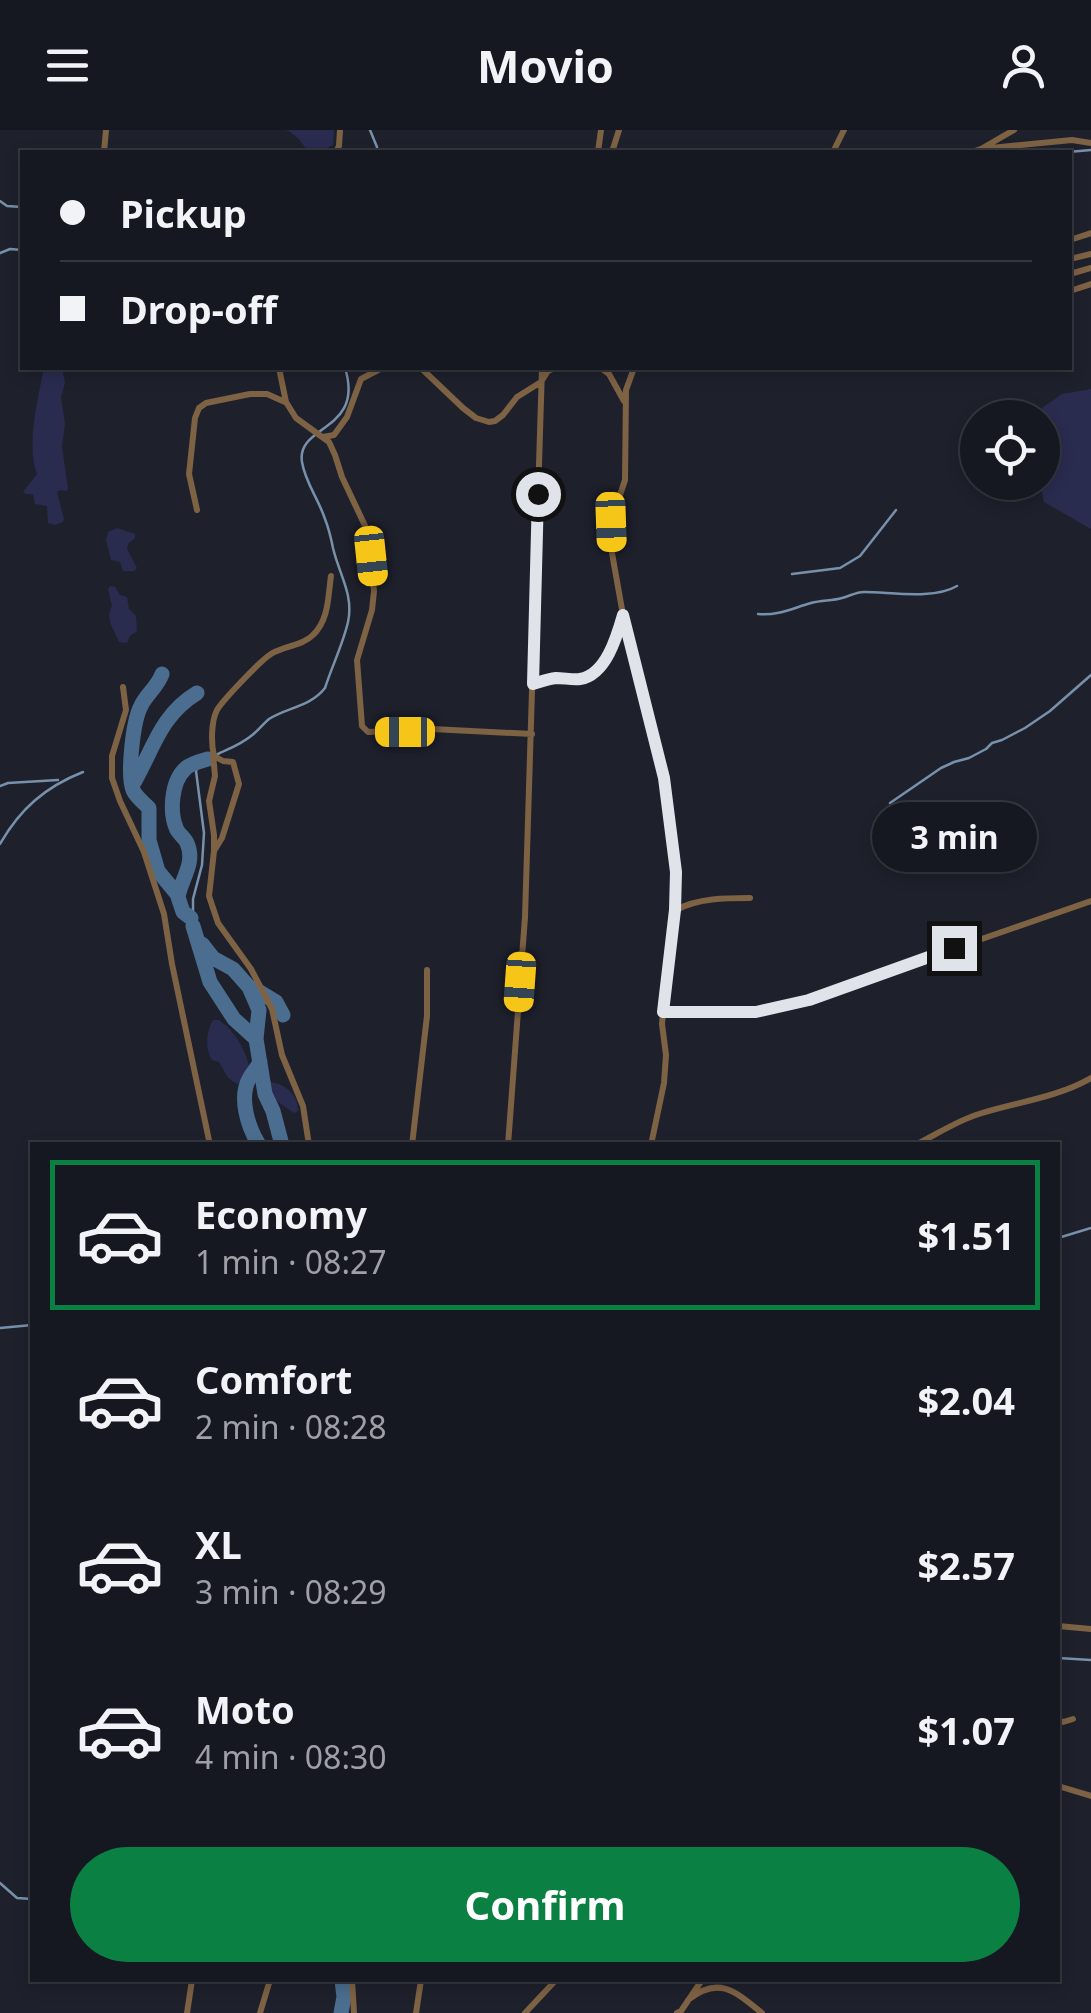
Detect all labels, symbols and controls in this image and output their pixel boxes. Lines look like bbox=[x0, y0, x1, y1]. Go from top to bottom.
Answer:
text: Movio bbox=[477, 35, 614, 96]
icon: menu bbox=[40, 38, 95, 93]
icon: person bbox=[996, 38, 1051, 93]
text: Pickup bbox=[120, 187, 247, 239]
text: Drop-off bbox=[120, 283, 277, 335]
map controls bbox=[960, 400, 1060, 500]
button: locate bbox=[960, 400, 1060, 500]
route start bbox=[516, 472, 561, 517]
car bbox=[595, 491, 627, 553]
car bbox=[353, 525, 389, 587]
car bbox=[375, 717, 435, 747]
callout: 3 min bbox=[872, 803, 1036, 873]
text: 3 min bbox=[910, 815, 999, 858]
route end bbox=[932, 926, 977, 971]
car bbox=[503, 951, 537, 1013]
text: Economy bbox=[195, 1188, 367, 1240]
icon: car bbox=[75, 1190, 165, 1280]
text: $1.51 bbox=[917, 1209, 1015, 1261]
text: 1 min · 08:27 bbox=[195, 1240, 387, 1283]
text: Comfort bbox=[195, 1353, 352, 1405]
icon: car bbox=[75, 1355, 165, 1445]
text: $2.04 bbox=[917, 1374, 1015, 1426]
text: 2 min · 08:28 bbox=[195, 1405, 387, 1448]
text: XL bbox=[195, 1518, 242, 1570]
icon: car bbox=[75, 1520, 165, 1610]
text: $2.57 bbox=[917, 1539, 1015, 1591]
text: 3 min · 08:29 bbox=[195, 1570, 387, 1613]
text: Moto bbox=[195, 1683, 295, 1735]
icon: car bbox=[75, 1685, 165, 1775]
text: $1.07 bbox=[917, 1704, 1015, 1756]
text: 4 min · 08:30 bbox=[195, 1735, 387, 1778]
button: Confirm bbox=[70, 1847, 1020, 1962]

